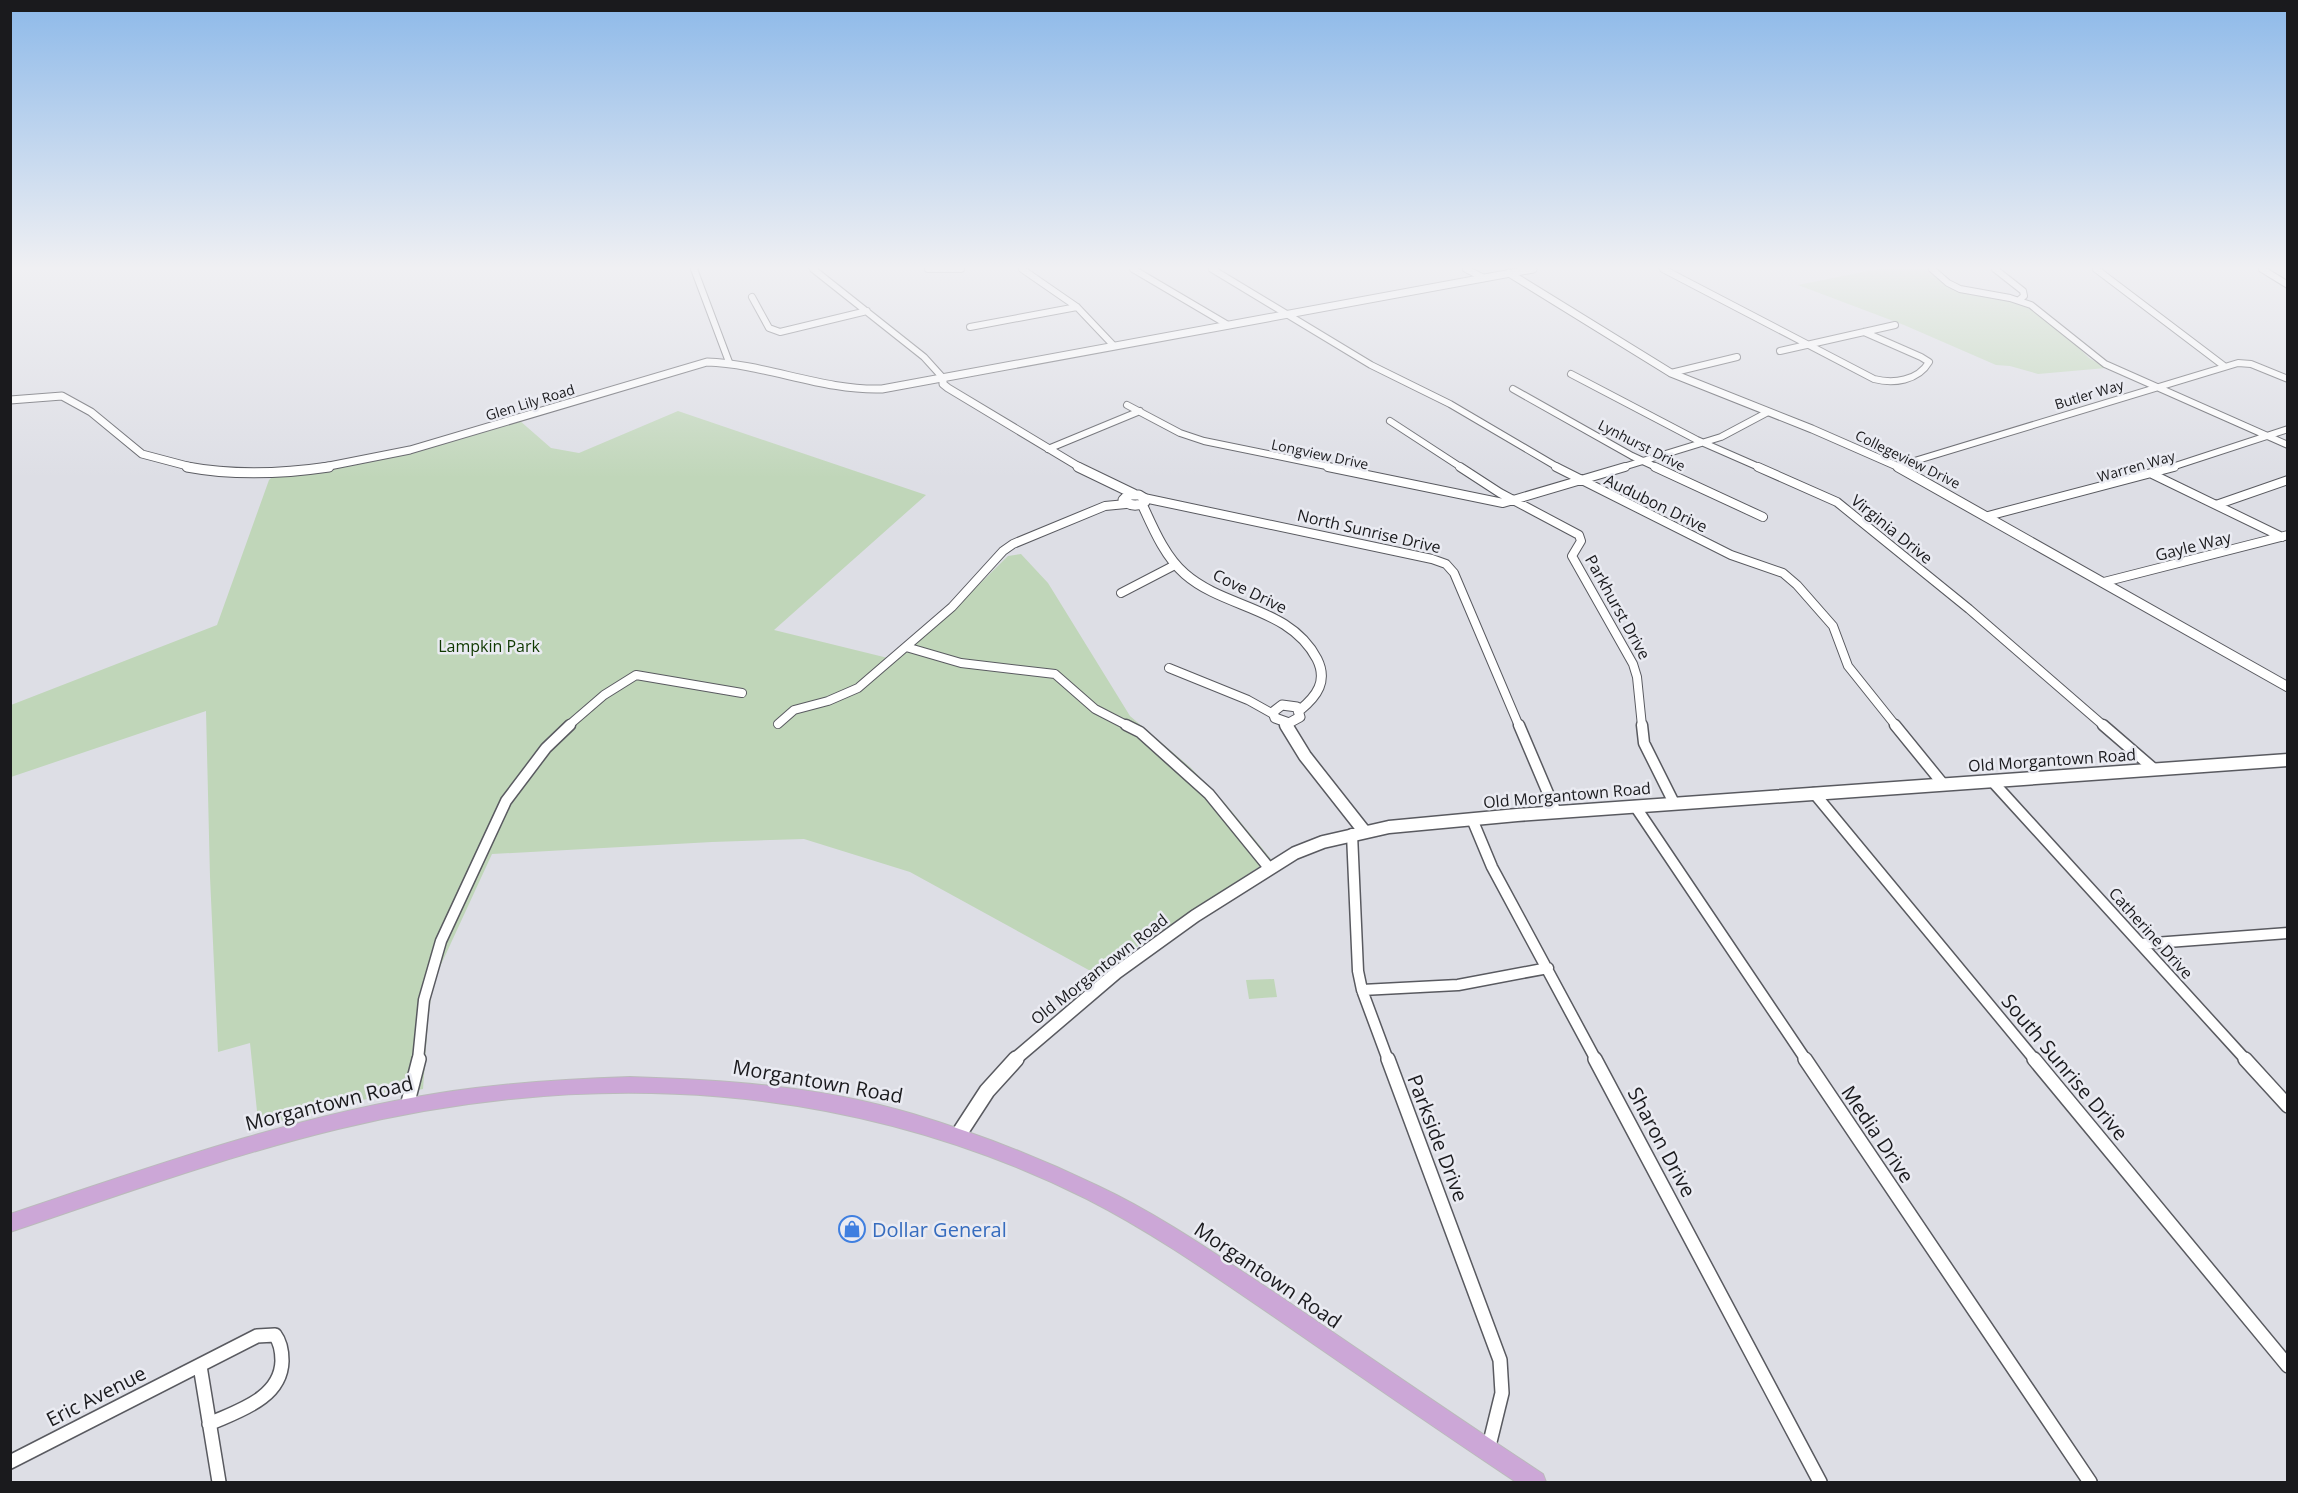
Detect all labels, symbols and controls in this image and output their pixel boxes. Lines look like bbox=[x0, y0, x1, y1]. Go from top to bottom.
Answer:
street label: Butler Way bbox=[2052, 374, 2127, 413]
street label: Glen Lily Road bbox=[483, 379, 577, 425]
street label: Lynhurst Drive bbox=[1595, 415, 1689, 475]
street label: Collegeview Drive bbox=[1852, 425, 1964, 493]
street label: Longview Drive bbox=[1270, 434, 1371, 474]
street label: Warren Way bbox=[2095, 446, 2178, 486]
street label: Audubon Drive bbox=[1601, 469, 1711, 537]
street label: Virginia Drive bbox=[1847, 489, 1937, 569]
street label: North Sunrise Drive bbox=[1295, 504, 1443, 558]
street label: Gayle Way bbox=[2153, 526, 2234, 566]
street label: Parkhurst Drive bbox=[1580, 551, 1656, 663]
street label: Cove Drive bbox=[1209, 564, 1291, 618]
park label: Lampkin Park bbox=[438, 635, 540, 657]
street label: Old Morgantown Road bbox=[1967, 743, 2137, 777]
street label: Old Morgantown Road bbox=[1482, 777, 1652, 813]
street label: Catherine Drive bbox=[2104, 882, 2198, 984]
street label: Old Morgantown Road bbox=[1026, 909, 1172, 1029]
street label: South Sunrise Drive bbox=[1996, 988, 2134, 1146]
street label: Morgantown Road bbox=[731, 1053, 905, 1109]
street label: Morgantown Road bbox=[242, 1069, 416, 1137]
street label: Parkside Drive bbox=[1401, 1071, 1475, 1205]
street label: Media Drive bbox=[1836, 1080, 1920, 1188]
street label: Sharon Drive bbox=[1622, 1082, 1702, 1202]
shop icon: Dollar General bbox=[837, 1214, 867, 1244]
place label: Dollar General bbox=[872, 1216, 1007, 1243]
street label: Morgantown Road bbox=[1189, 1216, 1347, 1334]
street label: Eric Avenue bbox=[41, 1359, 151, 1433]

